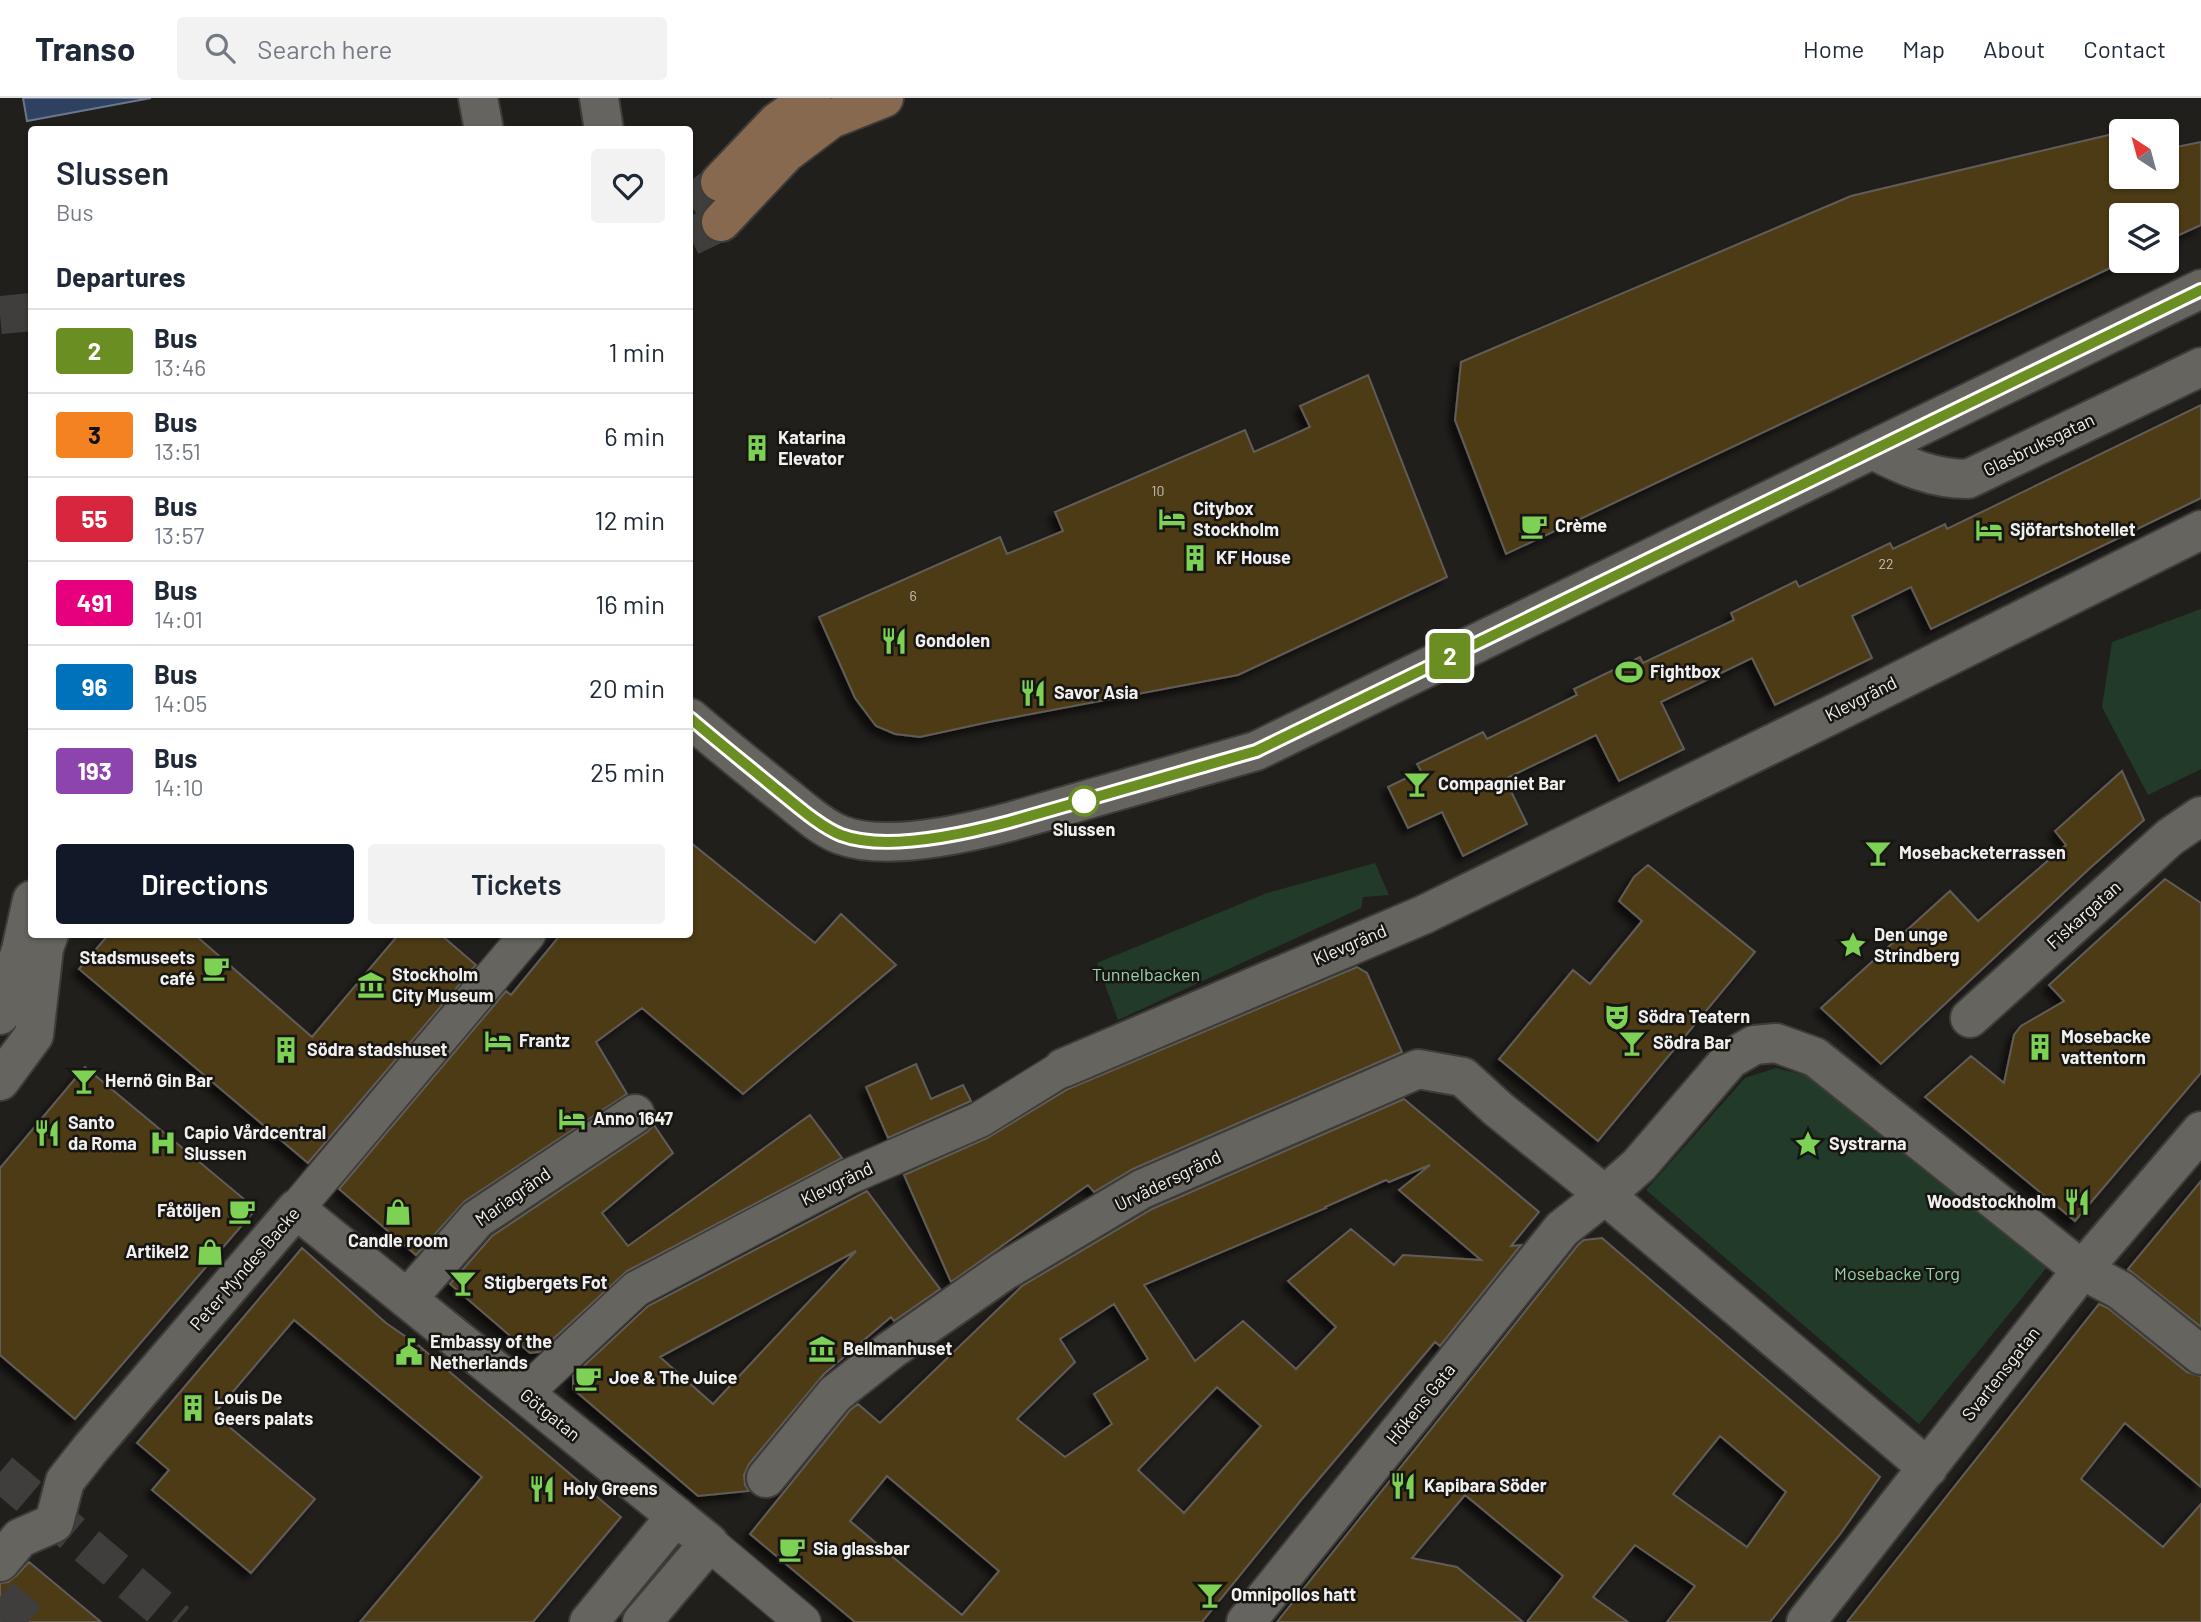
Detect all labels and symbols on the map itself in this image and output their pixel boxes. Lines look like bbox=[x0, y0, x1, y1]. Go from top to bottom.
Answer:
north arrow bbox=[2109, 119, 2179, 189]
street label: Glasbruksgatan bbox=[1979, 408, 2098, 480]
place label: Katarina Elevator bbox=[778, 426, 846, 469]
building icon: Katarina Elevator bbox=[742, 433, 772, 463]
house number: 10 bbox=[1152, 482, 1164, 499]
place label: Citybox Stockholm bbox=[1193, 497, 1279, 540]
hotel icon: Citybox Stockholm bbox=[1157, 504, 1187, 534]
cafe icon: Crème bbox=[1519, 511, 1549, 541]
place label: Crème bbox=[1555, 514, 1607, 536]
hotel icon: Sjöfartshotellet bbox=[1974, 515, 2004, 545]
place label: Sjöfartshotellet bbox=[2010, 518, 2136, 540]
building icon: KF House bbox=[1180, 543, 1210, 573]
place label: KF House bbox=[1216, 546, 1291, 568]
house number: 22 bbox=[1878, 555, 1894, 572]
house number: 6 bbox=[909, 587, 917, 604]
restaurant icon: Gondolen bbox=[879, 626, 909, 656]
place label: Gondolen bbox=[915, 629, 990, 651]
line badge: 2 bbox=[1427, 633, 1473, 679]
sports icon: Fightbox bbox=[1614, 657, 1644, 687]
place label: Fightbox bbox=[1650, 660, 1721, 682]
street label: Klevgränd bbox=[1821, 671, 1900, 725]
restaurant icon: Savor Asia bbox=[1018, 678, 1048, 708]
place label: Savor Asia bbox=[1054, 681, 1138, 703]
bar icon: Compagniet Bar bbox=[1402, 769, 1432, 799]
place label: Compagniet Bar bbox=[1438, 772, 1566, 794]
marker: Slussen bbox=[1069, 786, 1099, 816]
place label: Slussen bbox=[1053, 818, 1115, 840]
bar icon: Mosebacketerrassen bbox=[1863, 838, 1893, 868]
place label: Mosebacketerrassen bbox=[1899, 841, 2066, 863]
street label: Fiskargatan bbox=[2042, 875, 2125, 953]
street label: Klevgränd bbox=[1310, 919, 1390, 969]
place label: Den unge Strindberg bbox=[1874, 923, 1959, 966]
place icon: Den unge Strindberg bbox=[1838, 930, 1868, 960]
place label: Stadsmuseets café bbox=[80, 946, 195, 989]
cafe icon: Stadsmuseets café bbox=[201, 953, 231, 983]
place label: Stockholm City Museum bbox=[392, 963, 493, 1006]
park label: Tunnelbacken bbox=[1092, 963, 1200, 985]
museum icon: Stockholm City Museum bbox=[356, 970, 386, 1000]
theatre icon: Södra Teatern bbox=[1602, 1002, 1632, 1032]
place label: Södra Teatern bbox=[1638, 1005, 1750, 1027]
place label: Mosebacke vattentorn bbox=[2061, 1025, 2151, 1068]
hotel icon: Frantz bbox=[483, 1026, 513, 1056]
bar icon: Södra Bar bbox=[1617, 1028, 1647, 1058]
place label: Frantz bbox=[519, 1029, 570, 1051]
place label: Södra Bar bbox=[1653, 1031, 1731, 1053]
building icon: Mosebacke vattentorn bbox=[2025, 1032, 2055, 1062]
building icon: Södra stadshuset bbox=[271, 1035, 301, 1065]
place label: Södra stadshuset bbox=[307, 1038, 448, 1060]
bar icon: Hernö Gin Bar bbox=[69, 1066, 99, 1096]
place label: Hernö Gin Bar bbox=[105, 1069, 213, 1091]
hotel icon: Anno 1647 bbox=[557, 1104, 587, 1134]
place label: Anno 1647 bbox=[593, 1107, 673, 1129]
place label: Santo da Roma bbox=[68, 1111, 137, 1154]
restaurant icon: Santo da Roma bbox=[32, 1118, 62, 1148]
place label: Capio Vårdcentral Slussen bbox=[184, 1121, 326, 1164]
hospital icon: Capio Vårdcentral Slussen bbox=[148, 1128, 178, 1158]
place icon: Systrarna bbox=[1793, 1129, 1823, 1159]
place label: Systrarna bbox=[1829, 1132, 1907, 1154]
street label: Urvädersgränd bbox=[1111, 1145, 1224, 1215]
street label: Klevgränd bbox=[797, 1156, 876, 1210]
street label: Mariagränd bbox=[470, 1162, 554, 1230]
restaurant icon: Woodstockholm bbox=[2062, 1187, 2092, 1217]
place label: Woodstockholm bbox=[1927, 1190, 2056, 1212]
cafe icon: Fåtöljen bbox=[227, 1196, 257, 1226]
shop icon: Candle room bbox=[383, 1197, 413, 1227]
place label: Fåtöljen bbox=[157, 1199, 221, 1221]
street label: Peter Myndes Backe bbox=[185, 1202, 304, 1334]
place label: Candle room bbox=[348, 1229, 448, 1251]
shop icon: Artikel2 bbox=[195, 1237, 225, 1267]
place label: Artikel2 bbox=[125, 1240, 189, 1262]
park label: Mosebacke Torg bbox=[1834, 1262, 1960, 1284]
bar icon: Stigbergets Fot bbox=[448, 1268, 478, 1298]
place label: Stigbergets Fot bbox=[484, 1271, 607, 1293]
street label: Svartensgatan bbox=[1957, 1322, 2044, 1425]
place label: Embassy of the Netherlands bbox=[430, 1330, 552, 1373]
museum icon: Bellmanhuset bbox=[807, 1334, 837, 1364]
public building icon: Embassy of the Netherlands bbox=[394, 1337, 424, 1367]
place label: Bellmanhuset bbox=[843, 1337, 952, 1359]
street label: Hökens Gata bbox=[1381, 1359, 1459, 1448]
cafe icon: Joe & The Juice bbox=[573, 1363, 603, 1393]
place label: Joe & The Juice bbox=[609, 1366, 737, 1388]
street label: Götgatan bbox=[516, 1383, 585, 1445]
place label: Louis De Geers palats bbox=[214, 1386, 313, 1429]
building icon: Louis De Geers palats bbox=[178, 1393, 208, 1423]
restaurant icon: Kapibara Söder bbox=[1388, 1471, 1418, 1501]
restaurant icon: Holy Greens bbox=[527, 1474, 557, 1504]
place label: Kapibara Söder bbox=[1424, 1474, 1547, 1496]
place label: Holy Greens bbox=[563, 1477, 658, 1499]
cafe icon: Sia glassbar bbox=[777, 1534, 807, 1564]
place label: Sia glassbar bbox=[813, 1537, 910, 1559]
bar icon: Omnipollos hatt bbox=[1195, 1580, 1225, 1610]
place label: Omnipollos hatt bbox=[1231, 1583, 1356, 1605]

